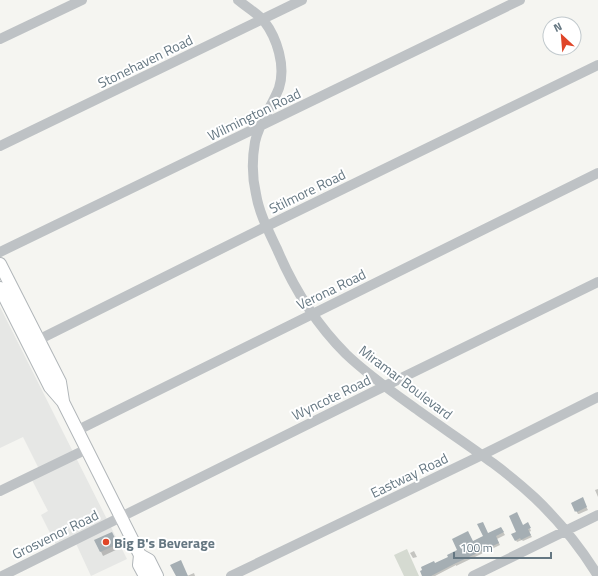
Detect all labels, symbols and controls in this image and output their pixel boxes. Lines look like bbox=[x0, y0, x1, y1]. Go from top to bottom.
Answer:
north arrow bbox=[542, 16, 582, 56]
text: N bbox=[551, 18, 565, 36]
street label: Stonehaven Road bbox=[94, 29, 196, 93]
street label: Wilmington Road bbox=[204, 82, 304, 146]
street label: Stilmore Road bbox=[265, 163, 349, 219]
street label: Verona Road bbox=[293, 263, 369, 315]
street label: Miramar Boulevard bbox=[355, 340, 457, 424]
street label: Wyncote Road bbox=[288, 369, 374, 425]
street label: Eastway Road bbox=[367, 447, 451, 503]
street label: Grosvenor Road bbox=[8, 504, 102, 564]
place label: Big B's Beverage bbox=[114, 532, 215, 553]
scale bar bbox=[454, 534, 551, 560]
marker: Big B's Beverage bbox=[101, 537, 111, 547]
text: 100 m bbox=[460, 538, 493, 557]

